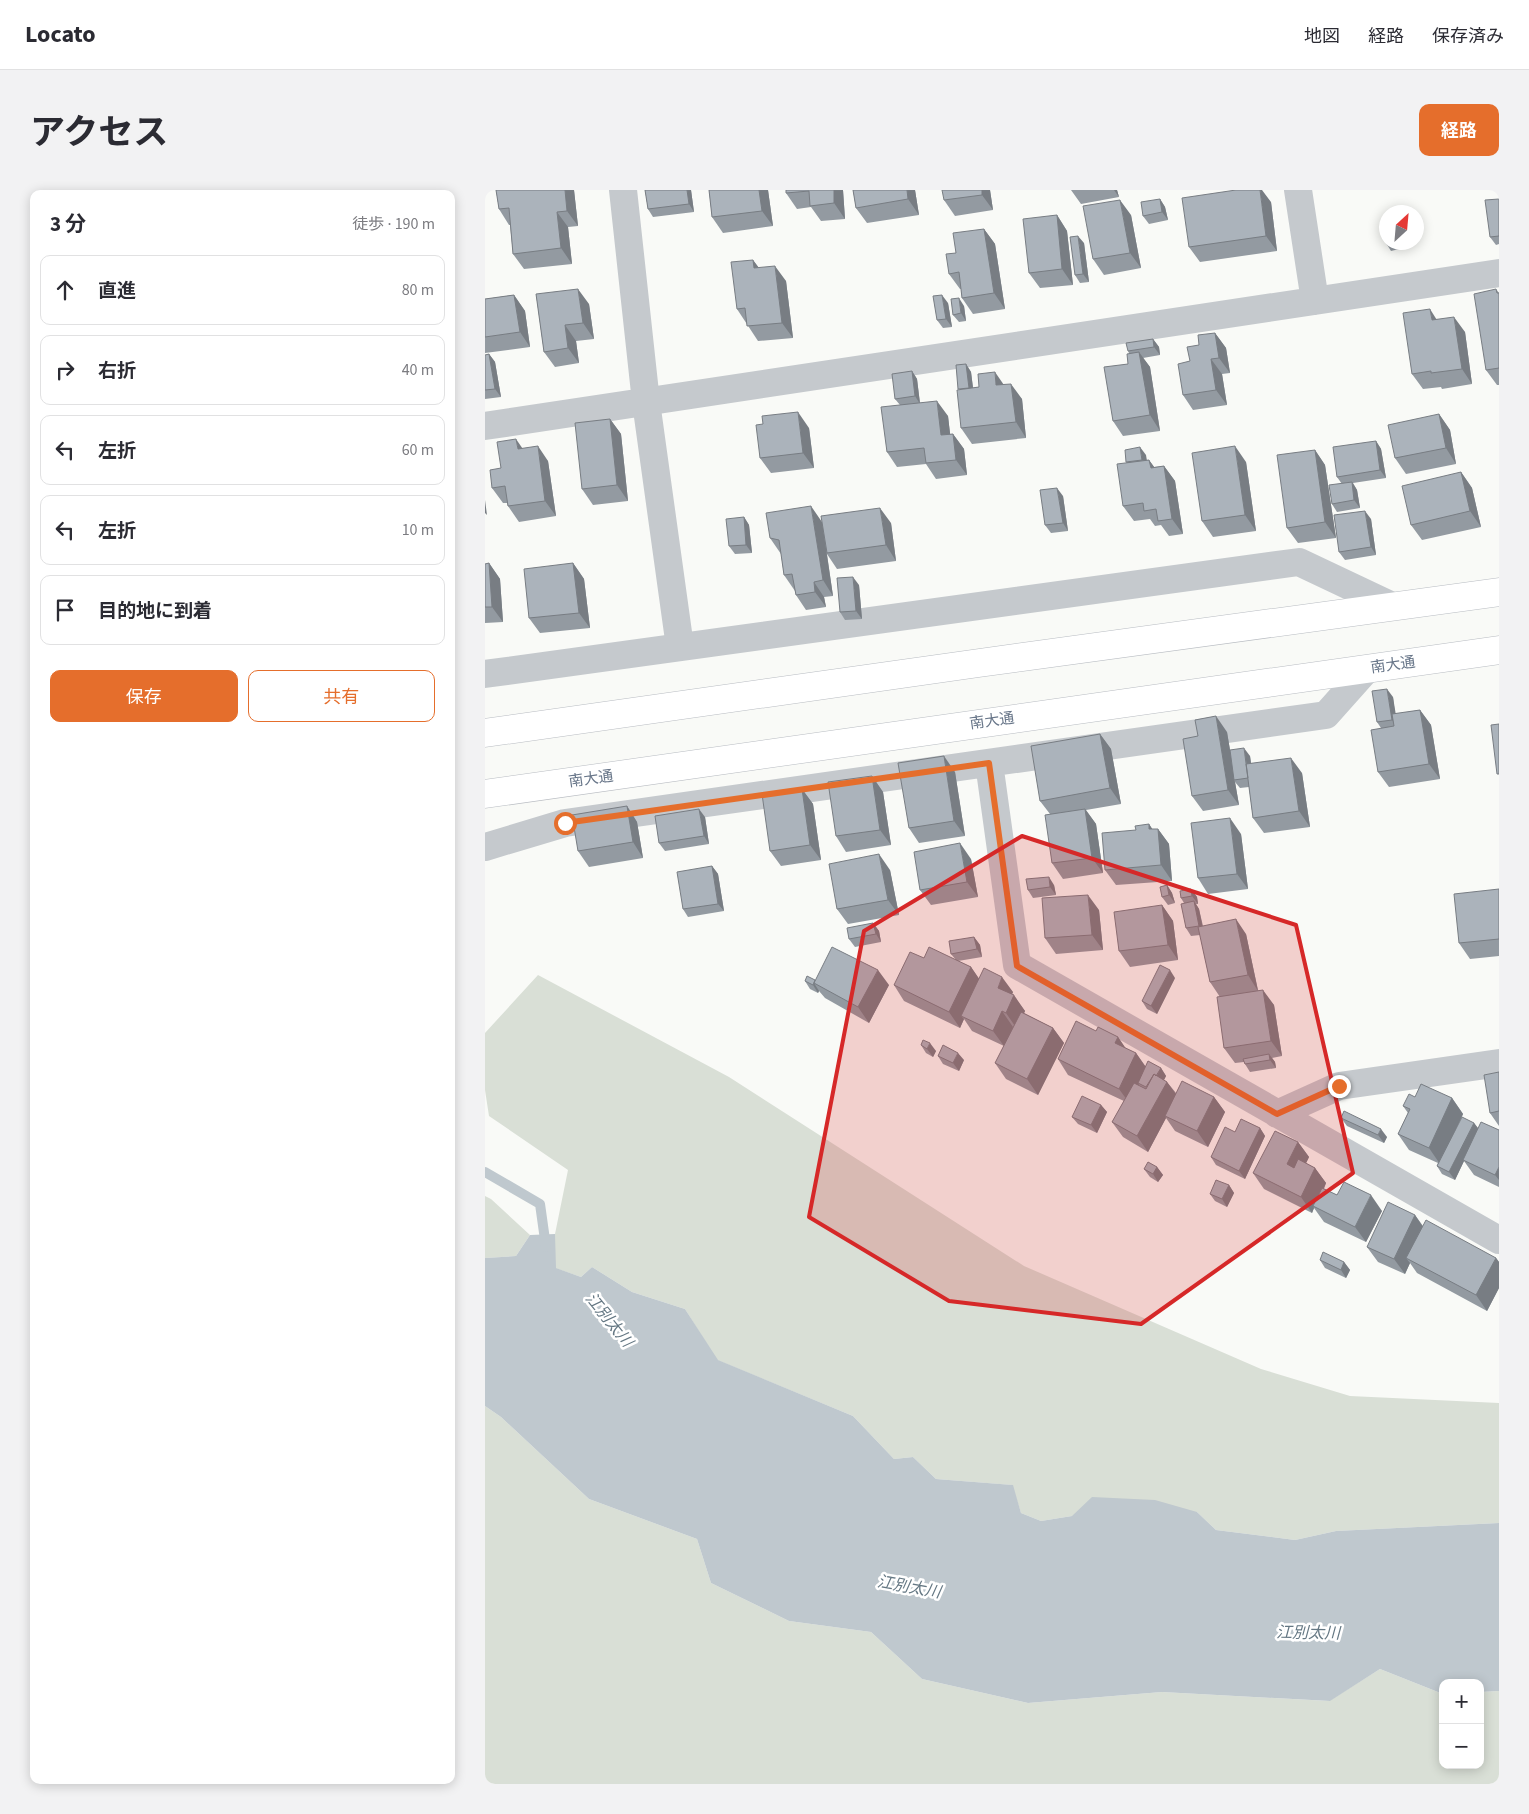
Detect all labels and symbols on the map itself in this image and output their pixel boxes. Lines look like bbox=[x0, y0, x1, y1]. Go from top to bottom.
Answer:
north arrow bbox=[1379, 205, 1424, 250]
street label: 南大通 bbox=[1369, 651, 1417, 679]
street label: 南大通 bbox=[968, 707, 1016, 735]
street label: 南大通 bbox=[567, 765, 615, 793]
route start bbox=[554, 812, 577, 835]
route end bbox=[1328, 1075, 1351, 1098]
water label: 江別太川 bbox=[580, 1288, 639, 1353]
water label: 江別太川 bbox=[876, 1571, 944, 1604]
water label: 江別太川 bbox=[1276, 1621, 1342, 1645]

